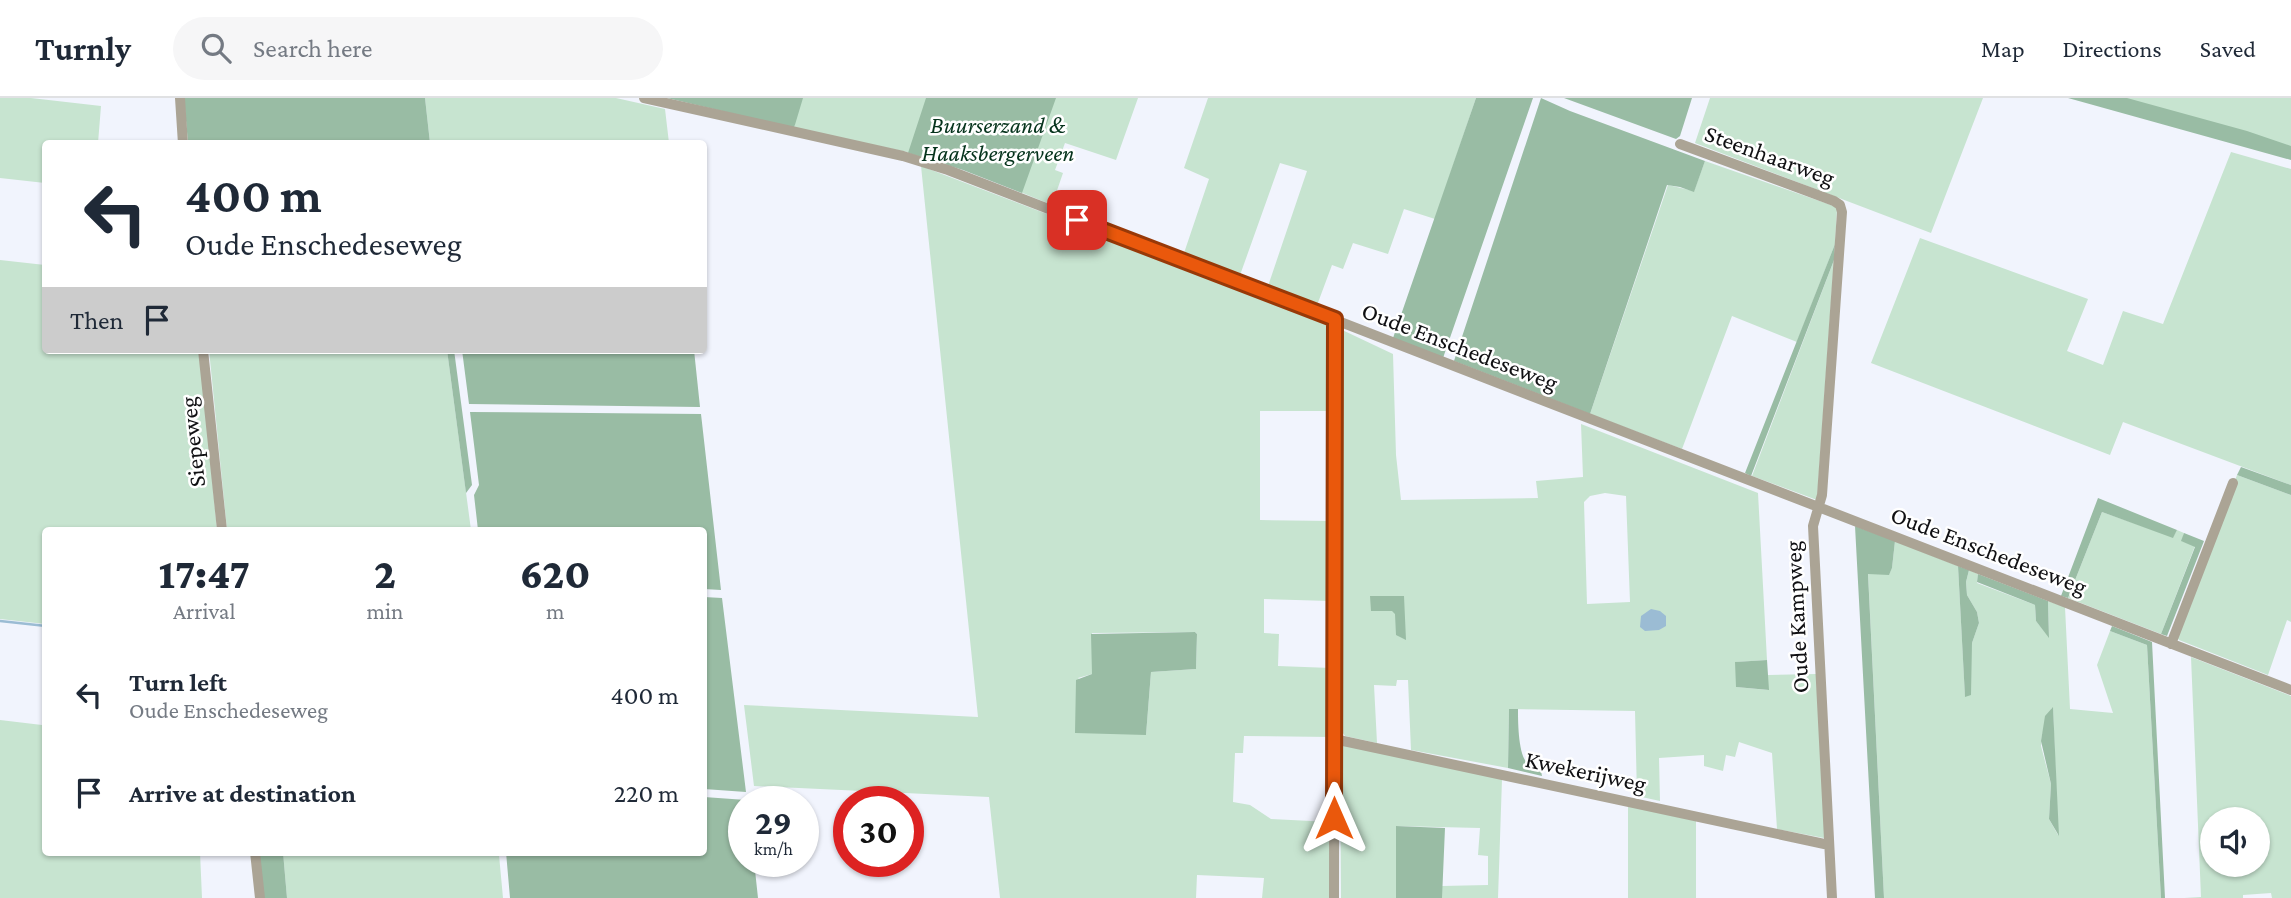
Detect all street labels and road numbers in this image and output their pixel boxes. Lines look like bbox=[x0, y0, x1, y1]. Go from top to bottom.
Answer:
street label: Steenhaarweg bbox=[1701, 119, 1839, 191]
street label: Oude Enschedeseweg bbox=[1358, 296, 1562, 396]
street label: Siepeweg bbox=[174, 395, 210, 489]
street label: Oude Enschedeseweg bbox=[1887, 500, 2091, 600]
street label: Oude Kampweg bbox=[1779, 540, 1813, 694]
street label: Kwekerijweg bbox=[1523, 745, 1649, 797]

